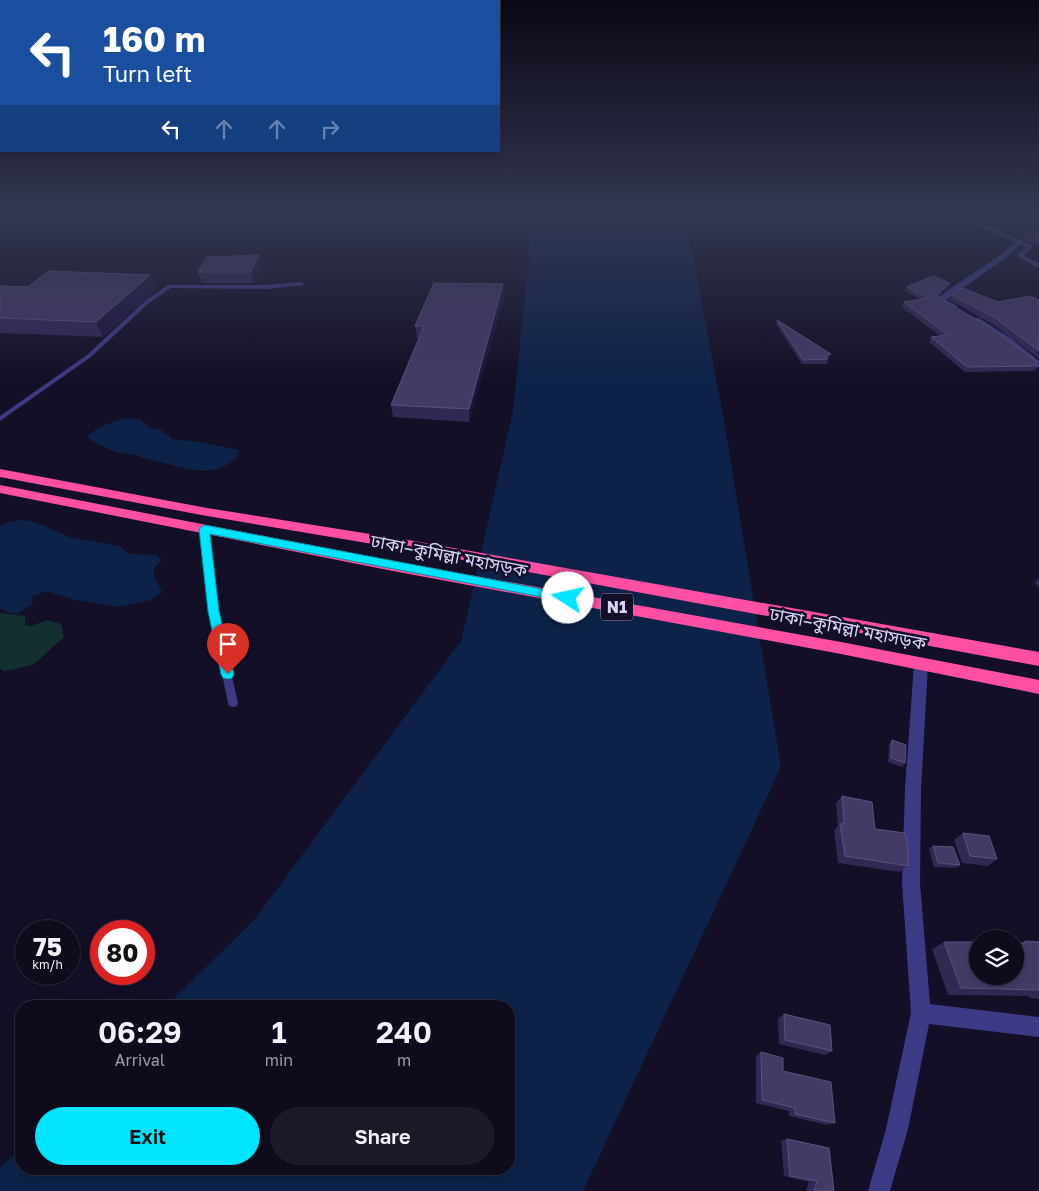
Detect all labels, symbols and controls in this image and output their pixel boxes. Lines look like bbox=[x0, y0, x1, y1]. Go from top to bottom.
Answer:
text: 160 m bbox=[103, 18, 205, 60]
icon: left bbox=[20, 20, 85, 85]
text: Turn left bbox=[103, 60, 192, 87]
icon: left bbox=[157, 115, 185, 143]
icon: ahead bbox=[210, 115, 238, 143]
icon: ahead bbox=[263, 115, 291, 143]
icon: right bbox=[316, 115, 344, 143]
street label: ঢাকা–কুমিল্লা মহাসড়ক bbox=[368, 529, 530, 582]
position arrow bbox=[541, 571, 593, 623]
road number: N1 bbox=[601, 594, 633, 620]
street label: ঢাকা–কুমিল্লা মহাসড়ক bbox=[767, 602, 929, 655]
pin bbox=[207, 623, 249, 674]
icon: arrive bbox=[214, 630, 242, 658]
speed limit sign: 80 bbox=[90, 920, 155, 985]
map controls bbox=[969, 930, 1024, 985]
button: layers bbox=[969, 930, 1024, 985]
text: 75 bbox=[33, 931, 62, 962]
text: km/h bbox=[32, 957, 63, 972]
text: 06:29 bbox=[98, 1014, 182, 1050]
text: 1 bbox=[271, 1014, 287, 1050]
text: 240 bbox=[376, 1014, 432, 1050]
text: Arrival bbox=[115, 1050, 165, 1070]
text: min bbox=[265, 1050, 293, 1070]
text: m bbox=[397, 1050, 411, 1070]
button: Exit bbox=[35, 1107, 260, 1165]
button: Share bbox=[270, 1107, 495, 1165]

